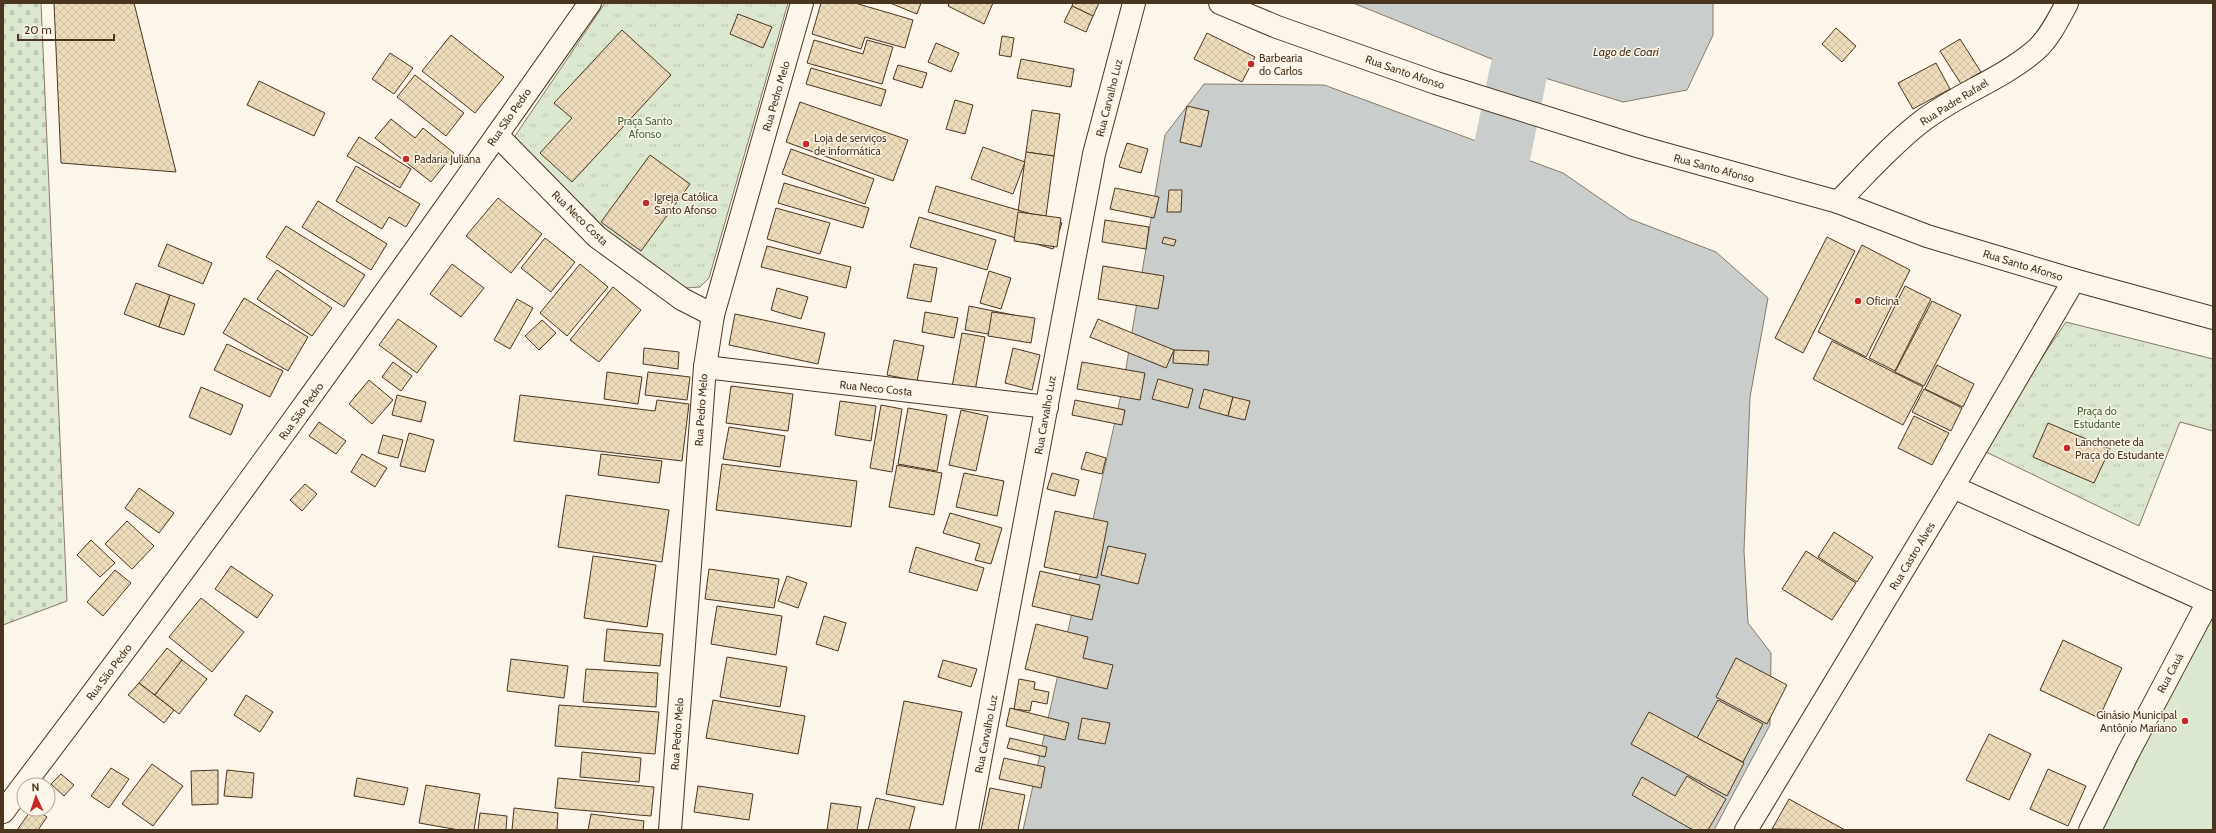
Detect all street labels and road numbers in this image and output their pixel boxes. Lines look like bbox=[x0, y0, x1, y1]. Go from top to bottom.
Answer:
street label: Rua Santo Afonso bbox=[1364, 52, 1446, 92]
street label: Rua Carvalho Luz bbox=[1093, 58, 1125, 138]
street label: Rua Pedro Melo bbox=[759, 59, 793, 133]
street label: Rua Padre Rafael bbox=[1917, 75, 1991, 129]
street label: Rua São Pedro bbox=[484, 85, 534, 149]
street label: Rua Santo Afonso bbox=[1672, 151, 1756, 185]
street label: Rua Neco Costa bbox=[549, 188, 612, 249]
street label: Rua Santo Afonso bbox=[1981, 246, 2065, 284]
street label: Rua Pedro Melo bbox=[691, 373, 711, 447]
street label: Rua Carvalho Luz bbox=[1031, 375, 1059, 455]
street label: Rua Neco Costa bbox=[839, 377, 914, 399]
street label: Rua São Pedro bbox=[275, 380, 327, 442]
street label: Rua Castro Alves bbox=[1886, 519, 1938, 593]
street label: Rua São Pedro bbox=[83, 641, 135, 703]
street label: Rua Cauá bbox=[2154, 650, 2187, 695]
street label: Rua Carvalho Luz bbox=[972, 694, 1000, 774]
street label: Rua Pedro Melo bbox=[667, 697, 687, 771]

